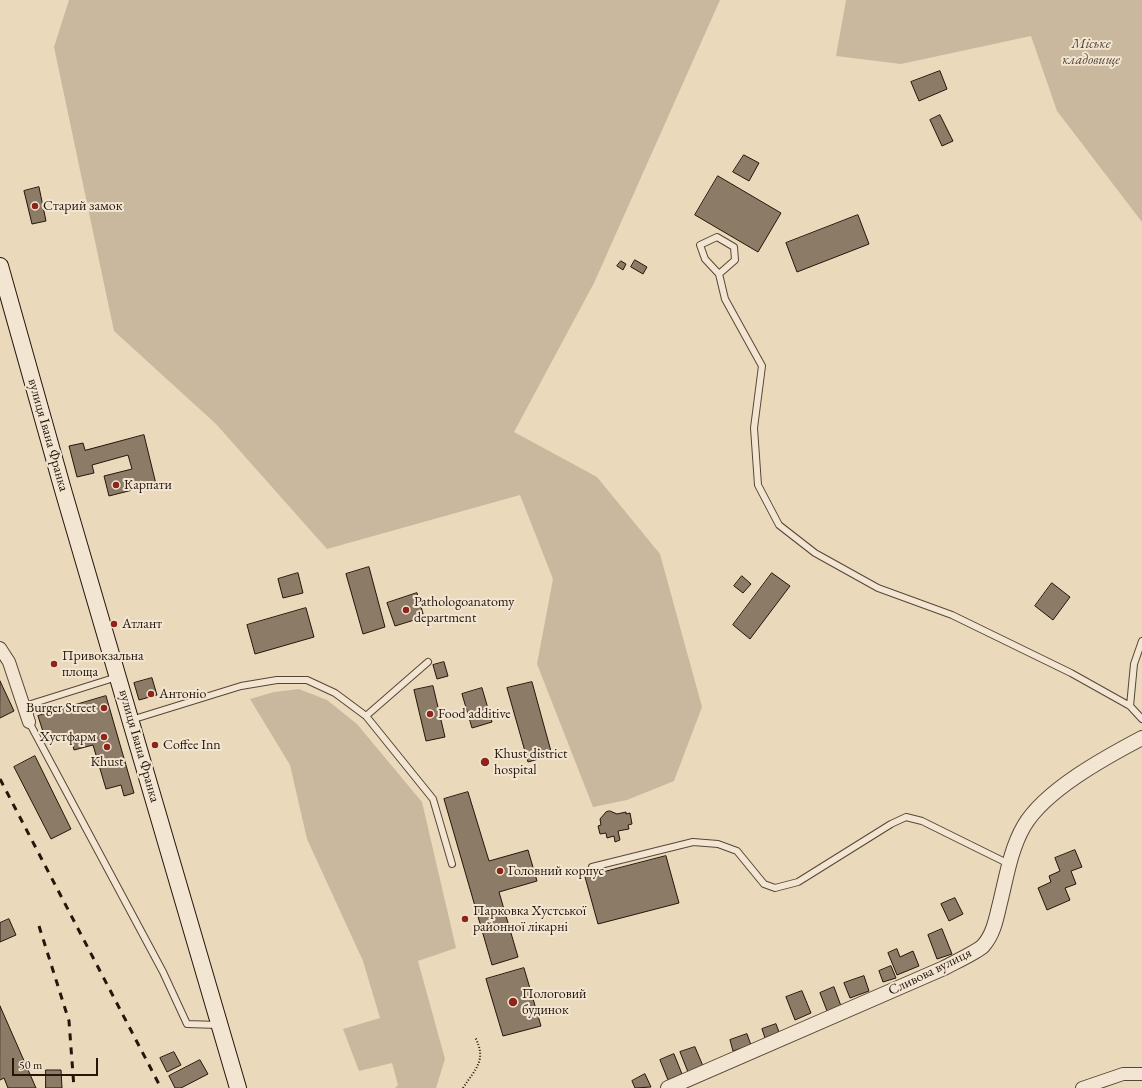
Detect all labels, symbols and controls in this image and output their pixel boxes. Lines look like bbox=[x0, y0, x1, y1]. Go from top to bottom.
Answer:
park label: Міське кладовище bbox=[1062, 36, 1120, 68]
place label: Старий замок bbox=[43, 198, 122, 214]
marker: Старий замок bbox=[30, 201, 40, 211]
street label: вулиця Івана Франка bbox=[24, 377, 72, 493]
place label: Карпати bbox=[124, 477, 172, 493]
marker: Карпати bbox=[111, 480, 121, 490]
place label: Pathologoanatomy department bbox=[414, 594, 514, 626]
marker: Pathologoanatomy department bbox=[401, 605, 411, 615]
place label: Атлант bbox=[122, 616, 162, 632]
marker: Атлант bbox=[109, 619, 119, 629]
place label: Привокзальна площа bbox=[62, 648, 144, 680]
marker: Привокзальна площа bbox=[49, 659, 59, 669]
place label: Антоніо bbox=[159, 686, 206, 702]
street label: вулиця Івана Франка bbox=[115, 688, 163, 804]
marker: Антоніо bbox=[146, 689, 156, 699]
place label: Burger Street bbox=[26, 700, 96, 716]
marker: Burger Street bbox=[99, 703, 109, 713]
place label: Food additive bbox=[438, 706, 511, 722]
marker: Food additive bbox=[425, 709, 435, 719]
place label: Хустфарм bbox=[40, 729, 96, 745]
marker: Хустфарм bbox=[99, 732, 109, 742]
place label: Coffee Inn bbox=[163, 737, 221, 753]
marker: Coffee Inn bbox=[150, 740, 160, 750]
marker: Khust bbox=[102, 742, 112, 752]
place label: Khust district hospital bbox=[494, 746, 567, 778]
place label: Khust bbox=[90, 754, 124, 770]
marker: Khust district hospital bbox=[479, 756, 491, 768]
place label: Головний корпус bbox=[508, 863, 604, 879]
marker: Головний корпус bbox=[495, 866, 505, 876]
place label: Парковка Хустської районної лікарні bbox=[473, 903, 586, 936]
marker: Парковка Хустської районної лікарні bbox=[460, 914, 470, 924]
street label: Сливова вулиця bbox=[886, 945, 974, 999]
place label: Пологовий будинок bbox=[522, 986, 586, 1018]
marker: Пологовий будинок bbox=[507, 996, 519, 1008]
scale bar bbox=[14, 1050, 100, 1076]
text: 50 m bbox=[19, 1057, 42, 1073]

